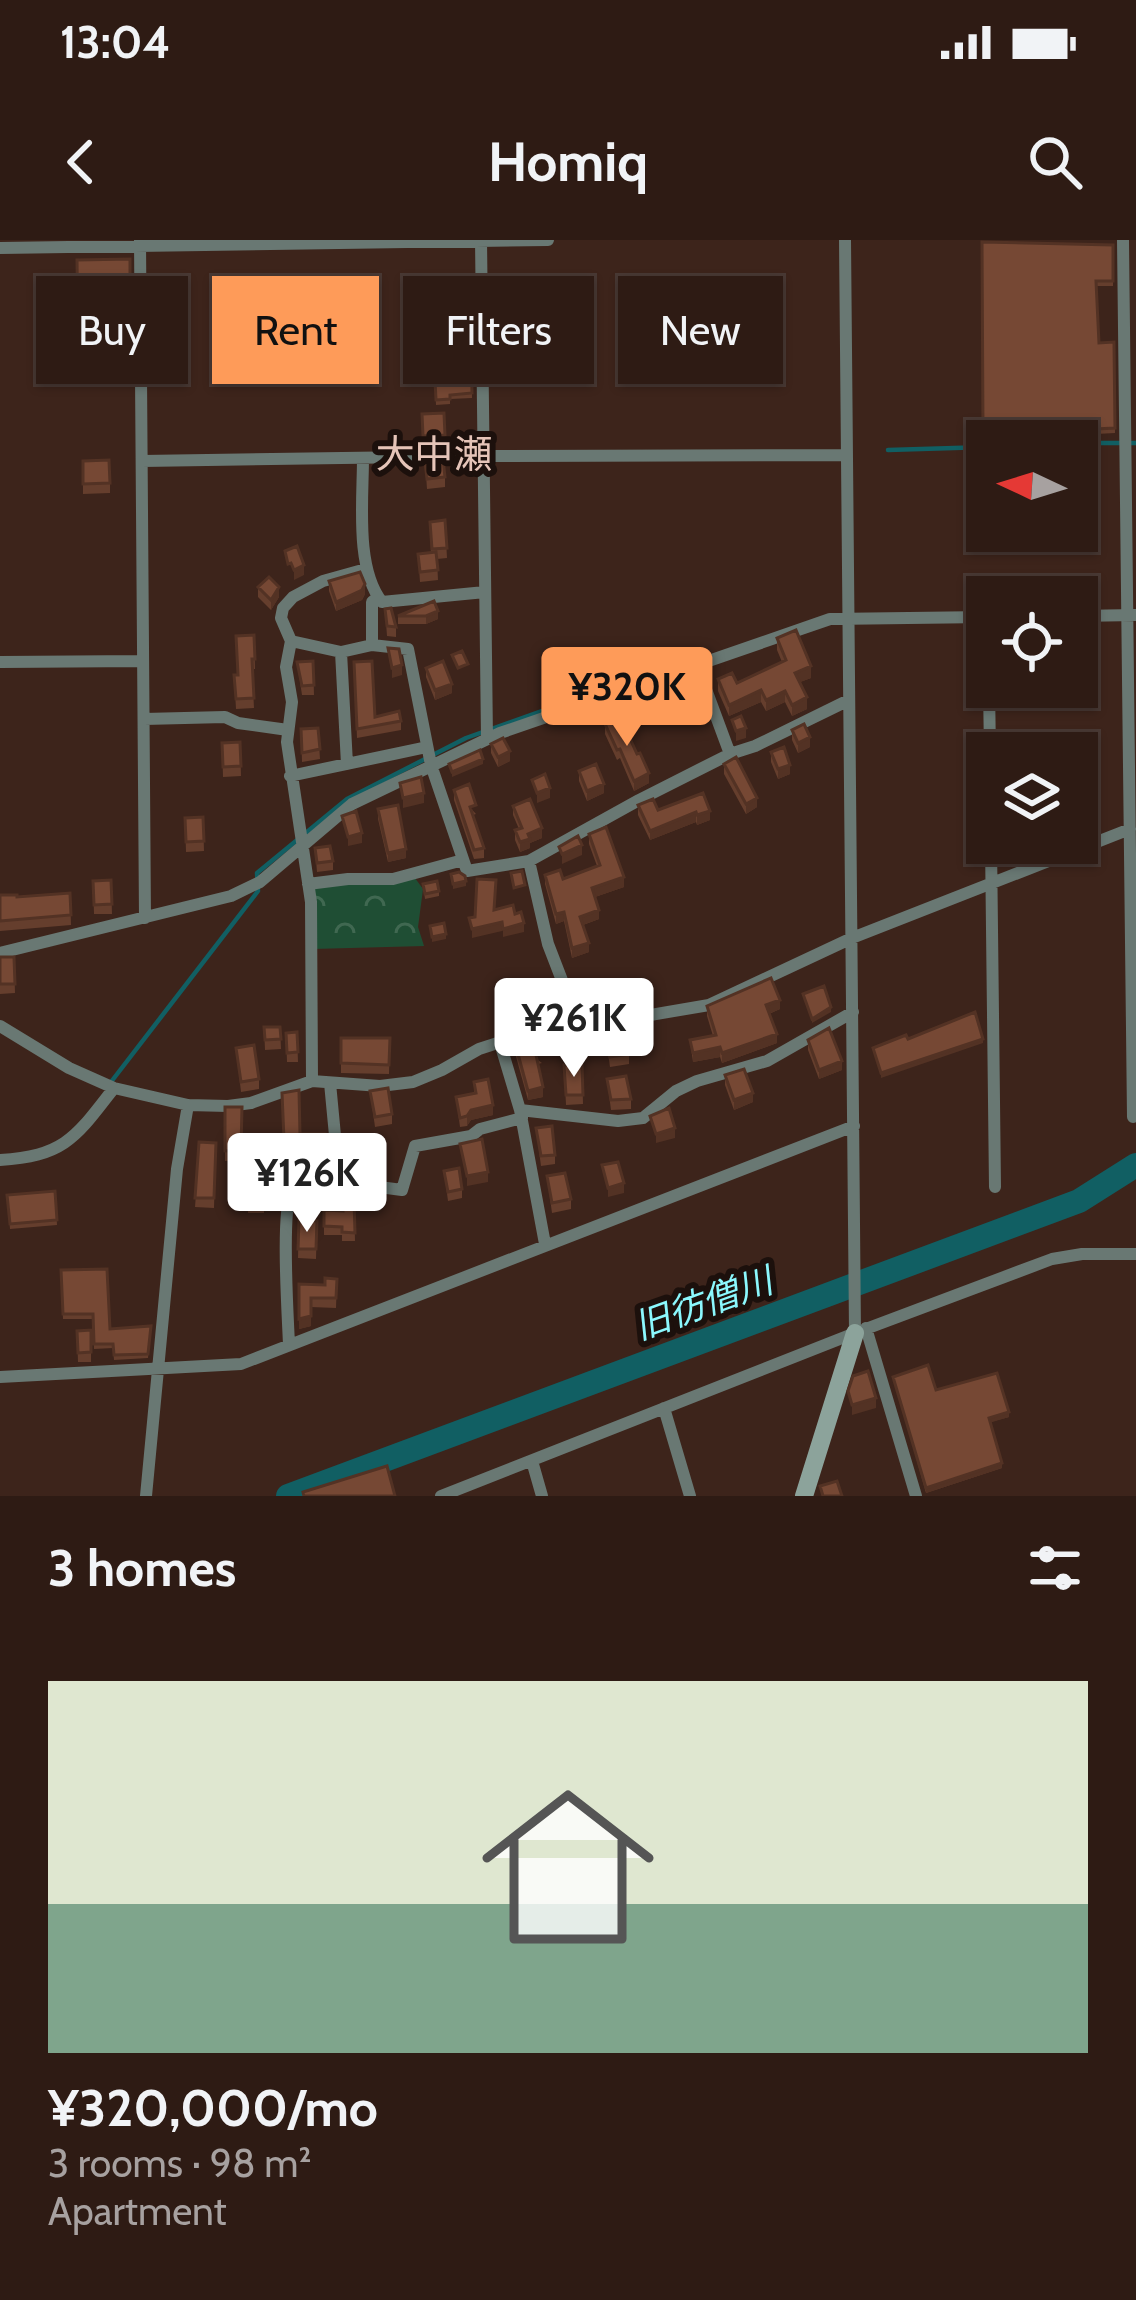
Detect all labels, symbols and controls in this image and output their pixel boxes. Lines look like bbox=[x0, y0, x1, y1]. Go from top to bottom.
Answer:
text: 13:04 bbox=[60, 15, 171, 69]
icon: back bbox=[48, 129, 114, 195]
text: Homiq bbox=[488, 129, 648, 195]
icon: search bbox=[1022, 129, 1088, 195]
chip: Buy bbox=[36, 276, 188, 384]
chip: Rent bbox=[212, 276, 379, 384]
chip: Filters bbox=[403, 276, 594, 384]
chip: New bbox=[618, 276, 783, 384]
north arrow bbox=[966, 420, 1098, 552]
map controls bbox=[966, 420, 1098, 864]
district label: 大中瀬 bbox=[375, 430, 493, 478]
button: locate bbox=[966, 576, 1098, 708]
pin: ¥320K bbox=[543, 647, 711, 749]
text: ¥320K bbox=[568, 662, 686, 710]
button: layers bbox=[966, 732, 1098, 864]
pin: ¥261K bbox=[490, 978, 658, 1080]
text: ¥261K bbox=[522, 993, 626, 1041]
pin: ¥126K bbox=[223, 1133, 391, 1235]
text: ¥126K bbox=[255, 1148, 359, 1196]
water label: 旧彷僧川 bbox=[628, 1256, 782, 1348]
icon: filters bbox=[1022, 1535, 1088, 1601]
text: 3 homes bbox=[48, 1537, 236, 1599]
icon: home bbox=[460, 1759, 676, 1975]
text: ¥320,000/mo bbox=[48, 2077, 378, 2139]
text: 3 rooms · 98 m² bbox=[48, 2139, 311, 2187]
text: Apartment bbox=[48, 2187, 227, 2235]

